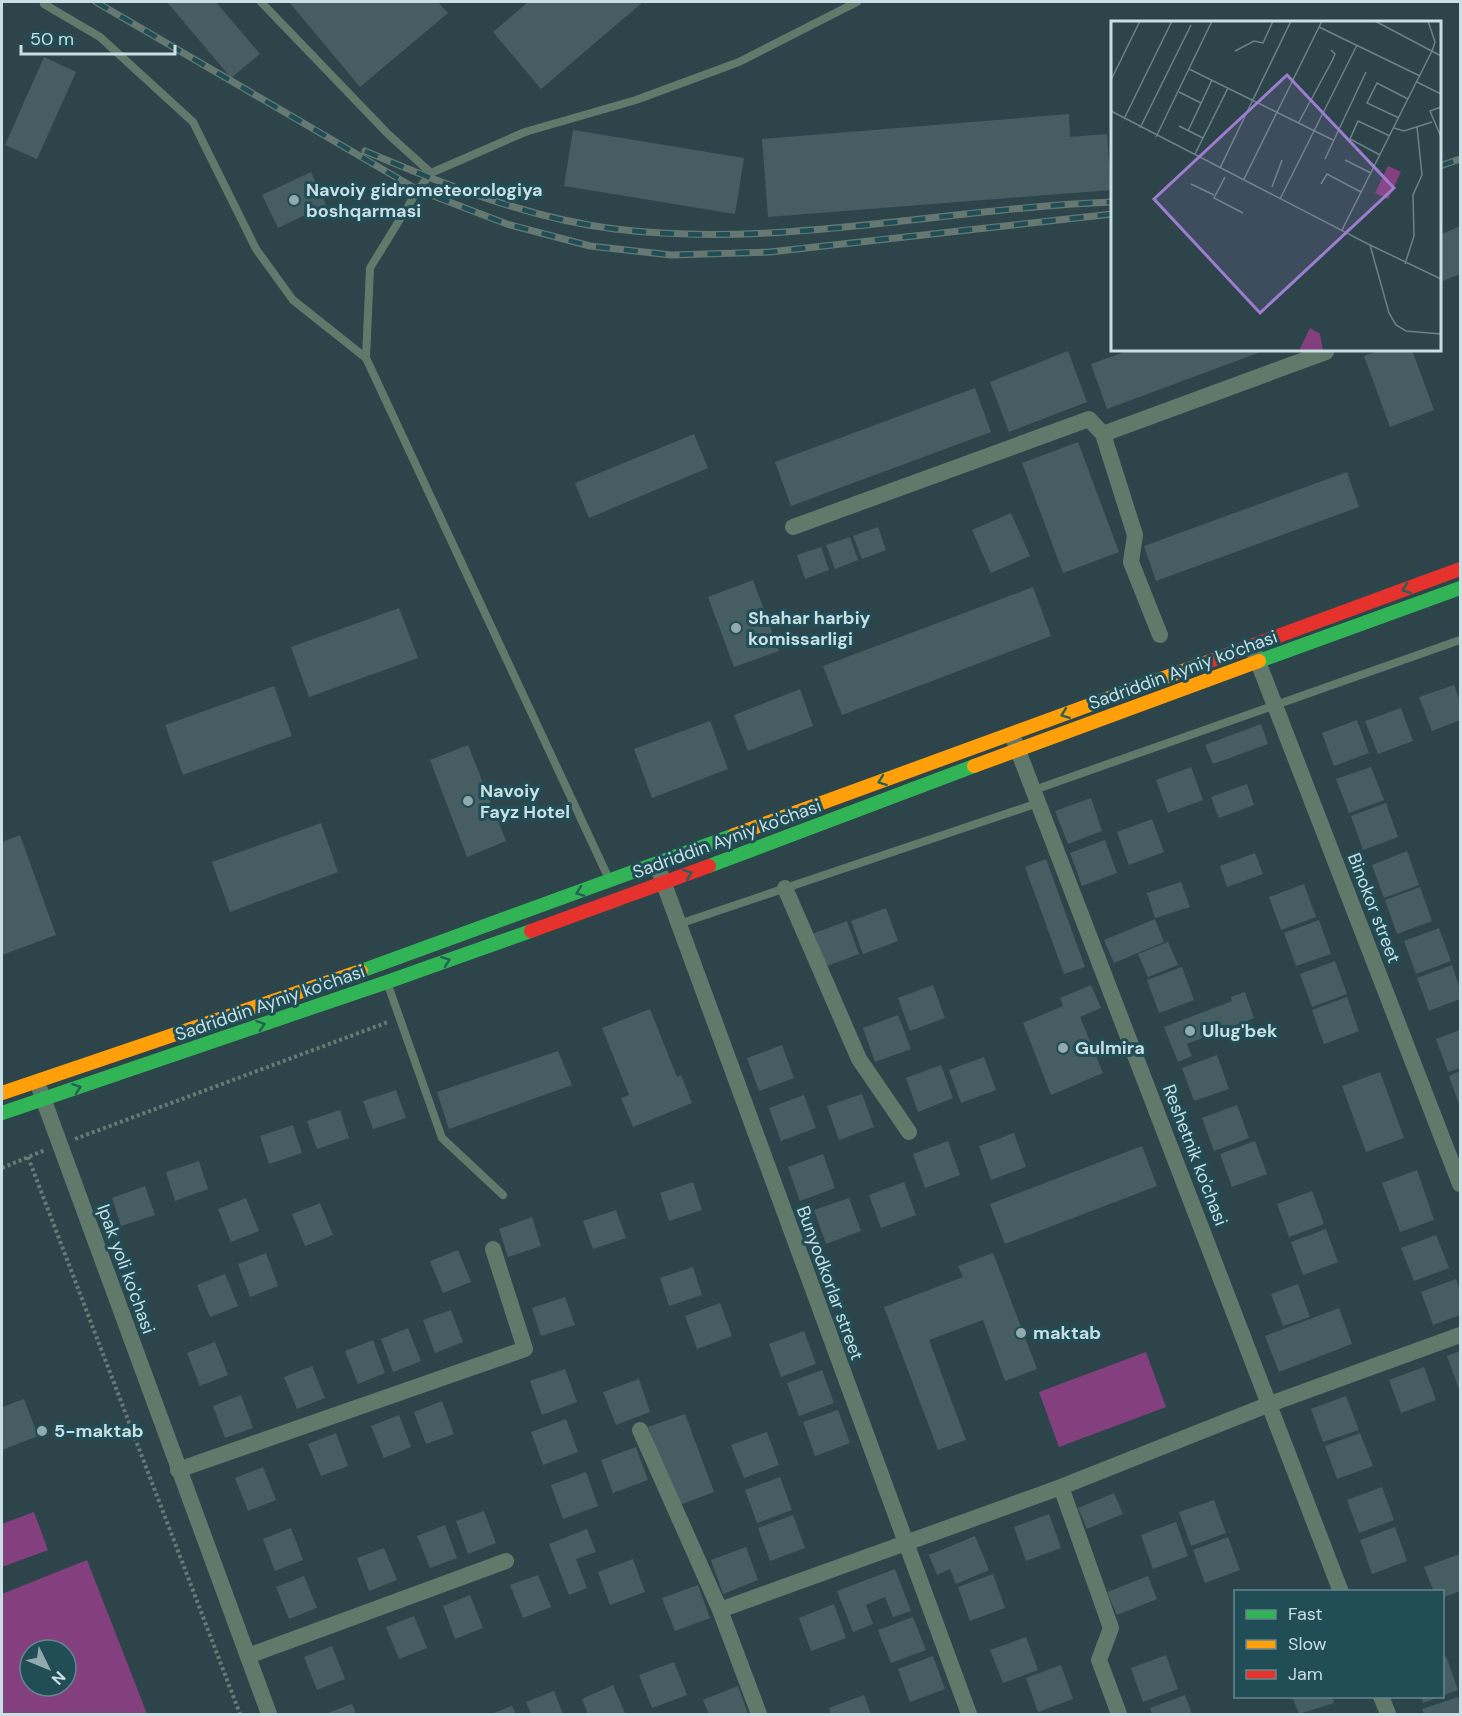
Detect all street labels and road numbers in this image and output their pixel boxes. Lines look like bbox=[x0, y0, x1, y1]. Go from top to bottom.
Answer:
street label: Sadriddin Ayniy ko'chasi bbox=[1085, 625, 1281, 715]
street label: Sadriddin Ayniy ko'chasi bbox=[629, 794, 825, 884]
street label: Binokor street bbox=[1342, 850, 1406, 966]
street label: Sadriddin Ayniy ko'chasi bbox=[172, 959, 368, 1047]
street label: Reshetnik ko'chasi bbox=[1157, 1081, 1233, 1229]
street label: Ipak yoli ko'chasi bbox=[91, 1201, 161, 1337]
street label: Bunyodkorlar street bbox=[791, 1203, 869, 1363]

